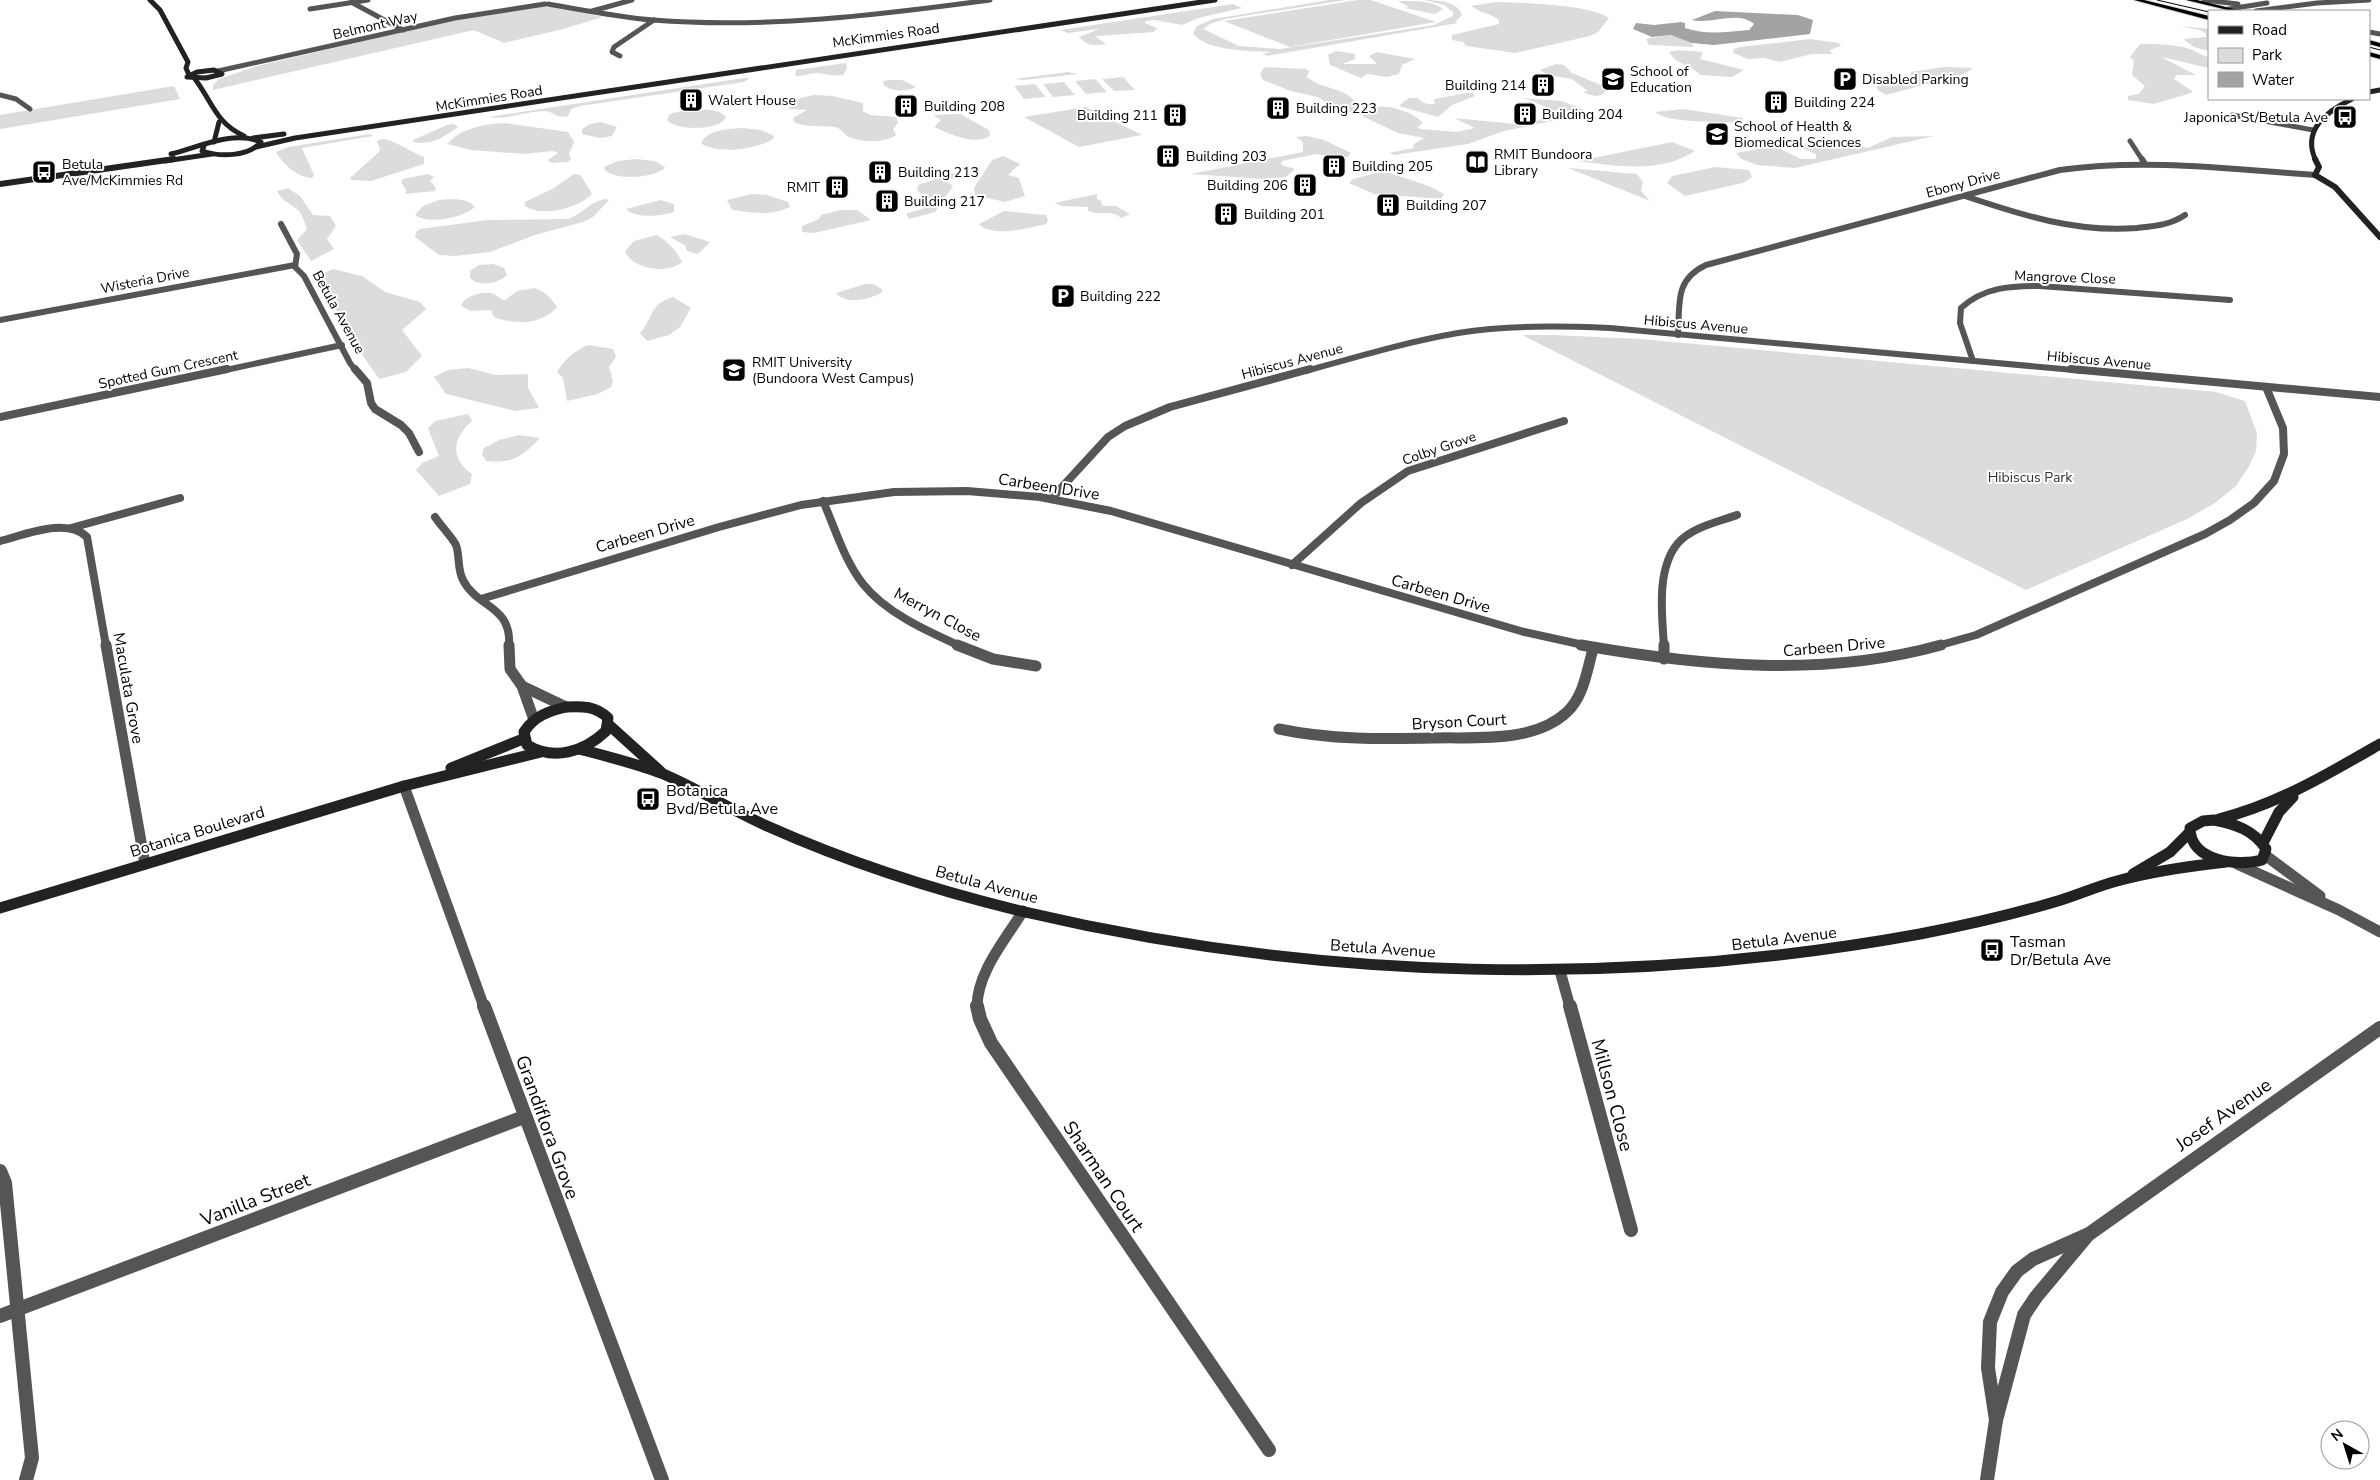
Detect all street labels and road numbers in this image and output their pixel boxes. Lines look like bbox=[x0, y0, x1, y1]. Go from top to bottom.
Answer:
street label: Belmont Way bbox=[331, 6, 420, 44]
street label: McKimmies Road bbox=[831, 19, 941, 52]
street label: McKimmies Road bbox=[434, 81, 544, 116]
street label: Ebony Drive bbox=[1924, 164, 2002, 202]
street label: Wisteria Drive bbox=[99, 263, 191, 298]
street label: Mangrove Close bbox=[2014, 266, 2116, 289]
street label: Betula Avenue bbox=[308, 267, 369, 357]
street label: Hibiscus Avenue bbox=[1643, 310, 1749, 339]
street label: Hibiscus Avenue bbox=[1239, 339, 1345, 384]
street label: Spotted Gum Crescent bbox=[97, 345, 240, 394]
street label: Hibiscus Avenue bbox=[2046, 346, 2152, 375]
street label: Colby Grove bbox=[1400, 427, 1479, 470]
street label: Carbeen Drive bbox=[997, 468, 1101, 506]
street label: Carbeen Drive bbox=[593, 509, 697, 559]
street label: Carbeen Drive bbox=[1389, 569, 1493, 619]
street label: Merryn Close bbox=[890, 583, 985, 647]
street label: Maculata Grove bbox=[107, 631, 149, 746]
street label: Carbeen Drive bbox=[1782, 632, 1886, 662]
street label: Bryson Court bbox=[1411, 709, 1507, 735]
street label: Botanica Boulevard bbox=[127, 801, 267, 863]
street label: Betula Avenue bbox=[933, 861, 1041, 909]
street label: Betula Avenue bbox=[1730, 922, 1838, 956]
street label: Betula Avenue bbox=[1329, 934, 1436, 964]
street label: Millson Close bbox=[1585, 1036, 1640, 1154]
street label: Grandiflora Grove bbox=[509, 1052, 585, 1203]
street label: Josef Avenue bbox=[2169, 1072, 2277, 1158]
street label: Sharman Court bbox=[1056, 1116, 1150, 1237]
street label: Vanilla Street bbox=[196, 1167, 314, 1233]

